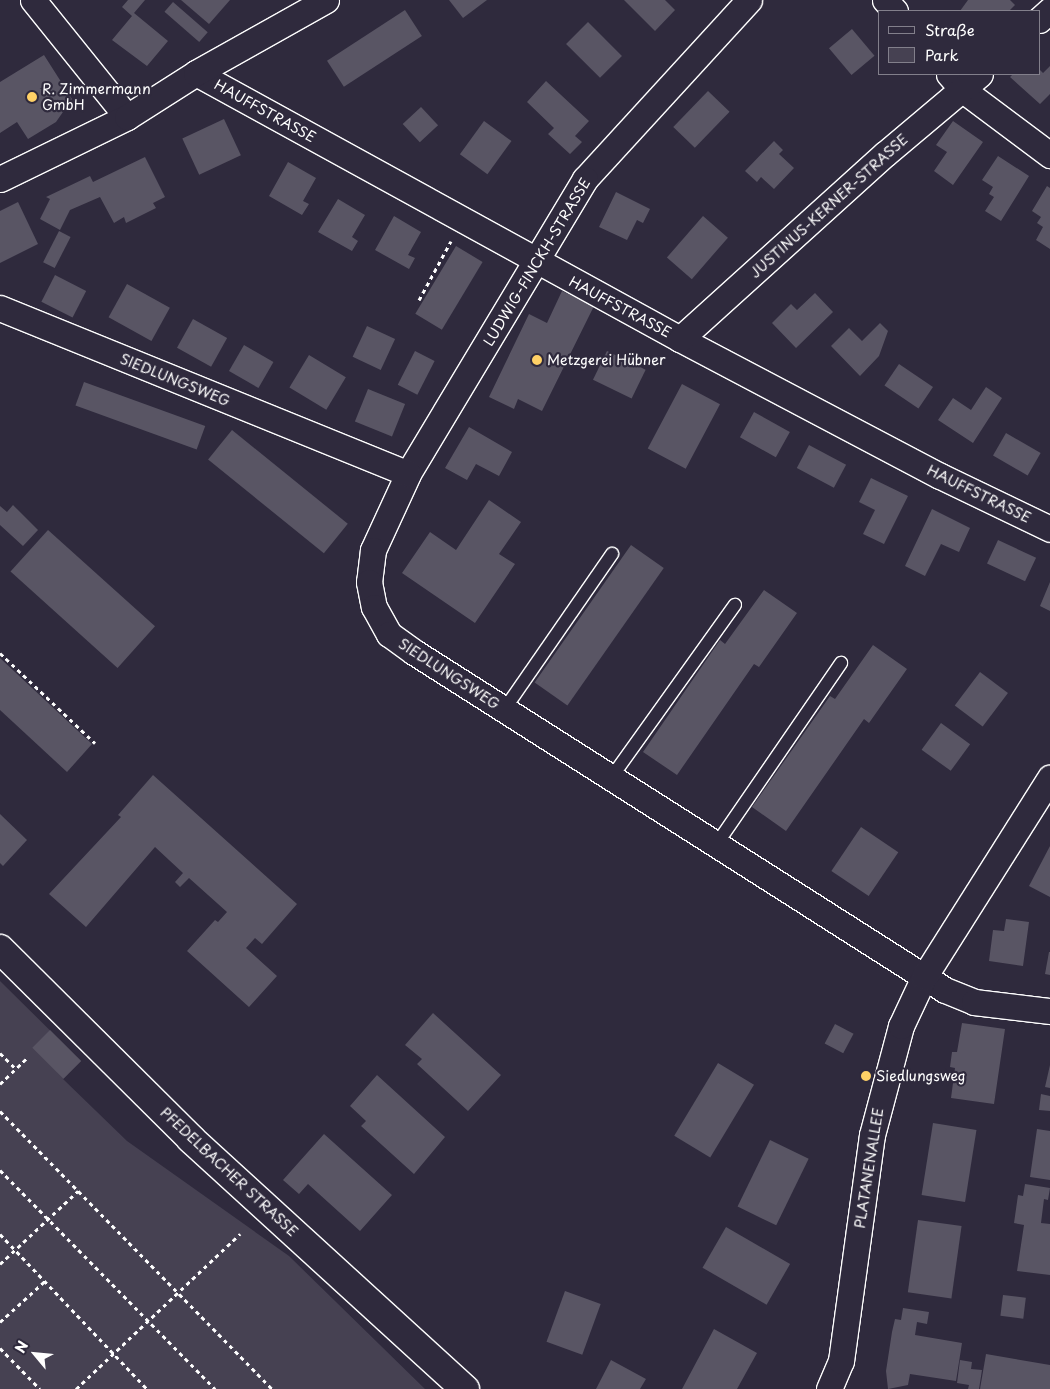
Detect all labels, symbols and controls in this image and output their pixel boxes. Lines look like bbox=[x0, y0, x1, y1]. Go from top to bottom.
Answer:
legend bbox=[878, 10, 1040, 75]
text: Straße bbox=[925, 18, 975, 41]
text: Park bbox=[925, 43, 959, 66]
street label: HAUFFSTRASSE bbox=[211, 76, 319, 146]
place label: R. Zimmermann GmbH bbox=[42, 81, 151, 114]
marker: R. Zimmermann GmbH bbox=[26, 91, 38, 103]
street label: JUSTINUS-KERNER-STRASSE bbox=[747, 131, 911, 281]
street label: LUDWIG-FINCKH-STRASSE bbox=[480, 175, 594, 349]
street label: HAUFFSTRASSE bbox=[566, 273, 674, 341]
street label: SIEDLUNGSWEG bbox=[118, 350, 232, 410]
place label: Metzgerei Hübner bbox=[547, 352, 667, 368]
marker: Metzgerei Hübner bbox=[531, 354, 543, 366]
street label: HAUFFSTRASSE bbox=[924, 462, 1034, 526]
street label: SIEDLUNGSWEG bbox=[395, 635, 503, 713]
place label: Siedlungsweg bbox=[876, 1068, 966, 1084]
marker: Siedlungsweg bbox=[860, 1070, 872, 1082]
street label: PFEDELBACHER STRASSE bbox=[157, 1104, 301, 1240]
street label: PLATANENALLEE bbox=[851, 1107, 887, 1229]
north arrow bbox=[10, 1329, 60, 1379]
text: N bbox=[9, 1337, 33, 1357]

